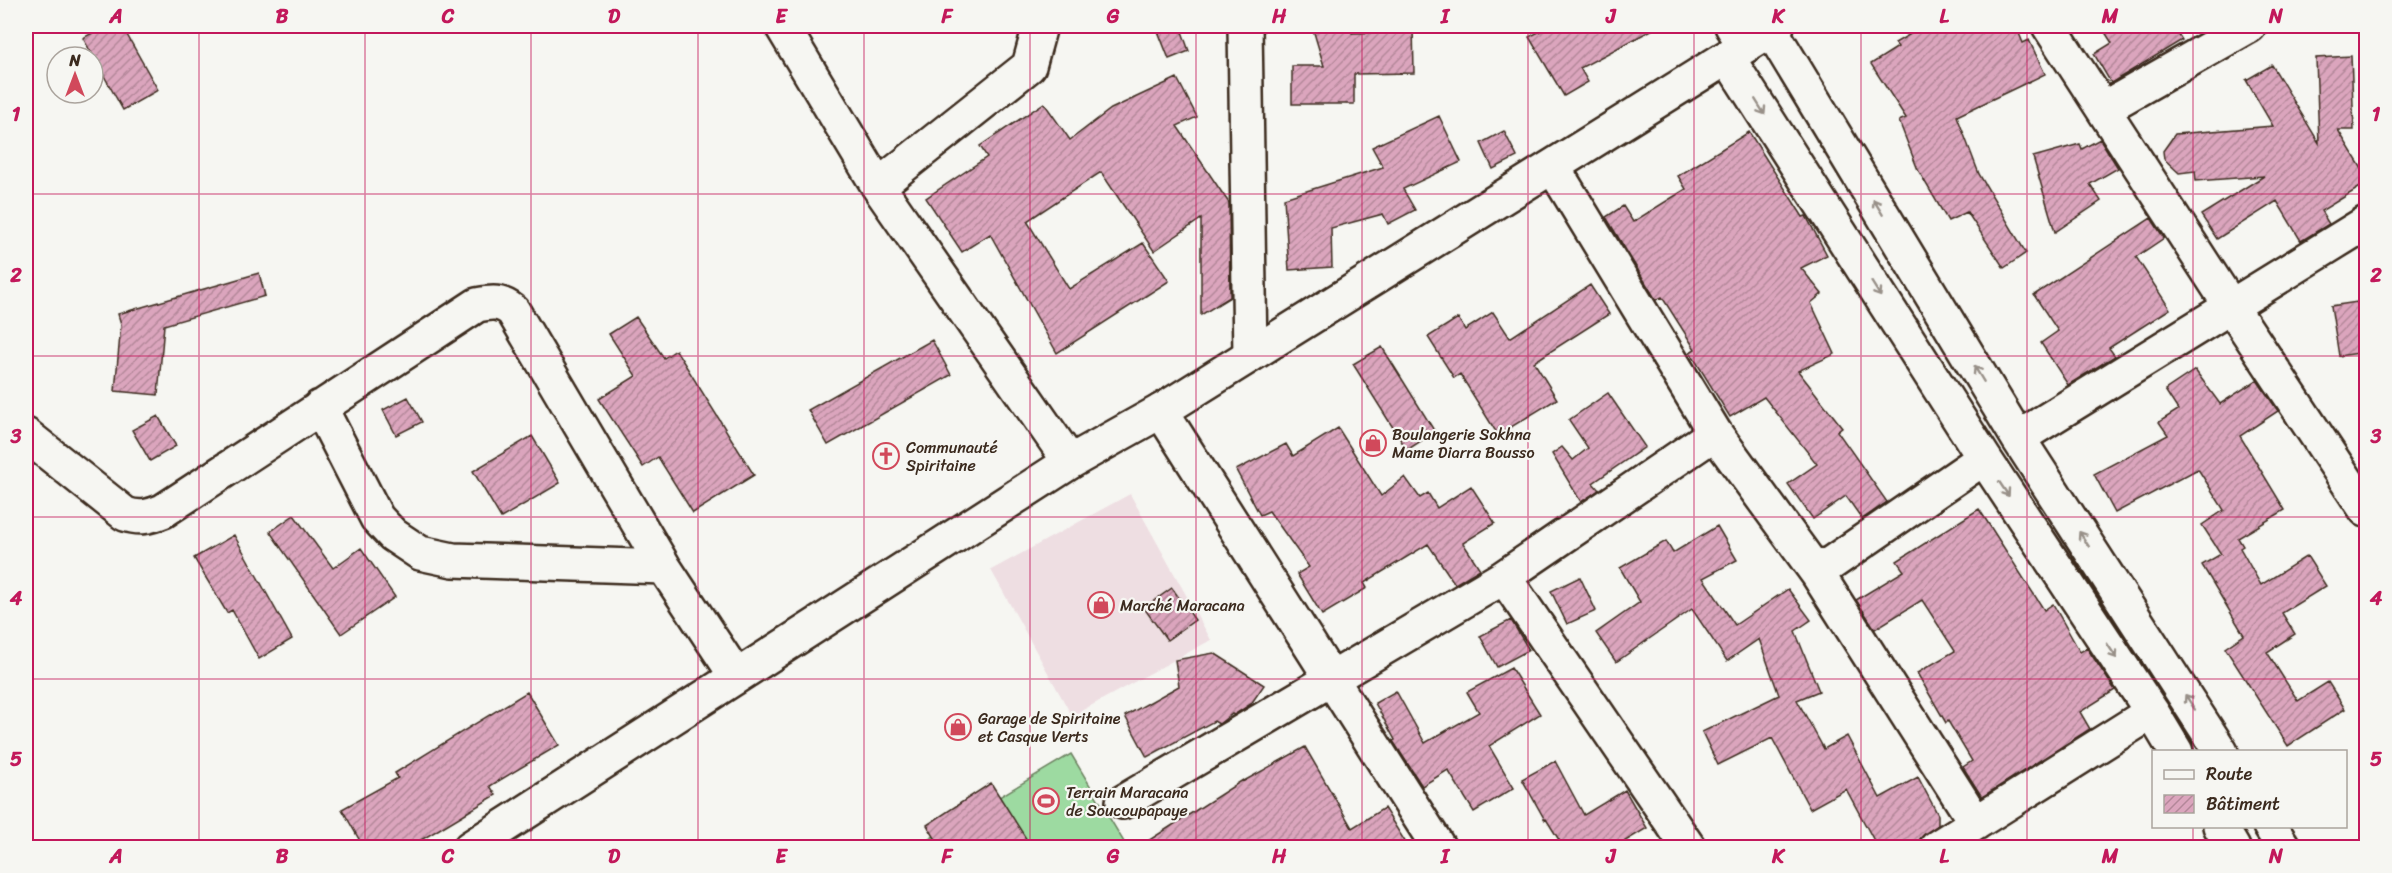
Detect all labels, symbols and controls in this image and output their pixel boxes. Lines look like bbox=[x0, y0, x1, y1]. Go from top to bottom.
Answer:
text: A bbox=[108, 0, 123, 34]
text: B bbox=[276, 0, 289, 34]
text: C bbox=[441, 0, 455, 34]
text: D bbox=[608, 0, 621, 34]
text: E bbox=[775, 0, 788, 34]
text: F bbox=[941, 0, 954, 34]
text: G bbox=[1106, 0, 1120, 34]
text: H bbox=[1271, 0, 1287, 34]
text: I bbox=[1440, 0, 1451, 34]
text: J bbox=[1605, 0, 1617, 34]
text: K bbox=[1771, 0, 1786, 34]
text: L bbox=[1939, 0, 1949, 34]
text: M bbox=[2101, 0, 2119, 34]
text: N bbox=[2268, 0, 2284, 34]
north arrow bbox=[45, 45, 105, 105]
text: N bbox=[68, 46, 81, 75]
text: 1 bbox=[12, 97, 21, 132]
text: 1 bbox=[2372, 97, 2381, 132]
one-way arrow bbox=[1754, 98, 1766, 115]
one-way arrow bbox=[1872, 199, 1884, 216]
text: 2 bbox=[9, 258, 22, 293]
text: 2 bbox=[2369, 258, 2382, 293]
one-way arrow bbox=[1870, 280, 1882, 297]
one-way arrow bbox=[1973, 366, 1985, 383]
text: 3 bbox=[10, 419, 22, 454]
text: 3 bbox=[2370, 419, 2382, 454]
place label: Boulangerie Sokhna Mame Diarra Bousso bbox=[1392, 420, 1535, 467]
shop icon: Boulangerie Sokhna Mame Diarra Bousso bbox=[1358, 428, 1388, 458]
place label: Communauté Spiritaine bbox=[906, 433, 998, 480]
church icon: Communauté Spiritaine bbox=[871, 441, 901, 471]
one-way arrow bbox=[1997, 480, 2010, 497]
one-way arrow bbox=[2077, 531, 2089, 548]
text: 4 bbox=[9, 581, 23, 616]
text: 4 bbox=[2369, 581, 2383, 616]
shop icon: Marché Maracana bbox=[1086, 590, 1116, 620]
place label: Marché Maracana bbox=[1120, 591, 1245, 620]
one-way arrow bbox=[2106, 642, 2118, 659]
one-way arrow bbox=[2183, 694, 2196, 711]
place label: Garage de Spiritaine et Casque Verts bbox=[978, 704, 1121, 751]
shop icon: Garage de Spiritaine et Casque Verts bbox=[943, 712, 973, 742]
text: 5 bbox=[10, 742, 22, 777]
text: 5 bbox=[2370, 742, 2382, 777]
legend bbox=[2152, 750, 2347, 828]
text: Route bbox=[2206, 758, 2253, 790]
place label: Terrain Maracana de Soucoupapaye bbox=[1066, 778, 1189, 825]
sports icon: Terrain Maracana de Soucoupapaye bbox=[1031, 786, 1061, 816]
text: Bâtiment bbox=[2206, 788, 2280, 820]
text: A bbox=[108, 839, 123, 873]
text: B bbox=[276, 839, 289, 873]
text: C bbox=[441, 839, 455, 873]
text: D bbox=[608, 839, 621, 873]
text: E bbox=[775, 839, 788, 873]
text: F bbox=[941, 839, 954, 873]
text: G bbox=[1106, 839, 1120, 873]
text: H bbox=[1271, 839, 1287, 873]
text: I bbox=[1440, 839, 1451, 873]
text: J bbox=[1605, 839, 1617, 873]
text: K bbox=[1771, 839, 1786, 873]
text: L bbox=[1939, 839, 1949, 873]
text: M bbox=[2101, 839, 2119, 873]
text: N bbox=[2268, 839, 2284, 873]

